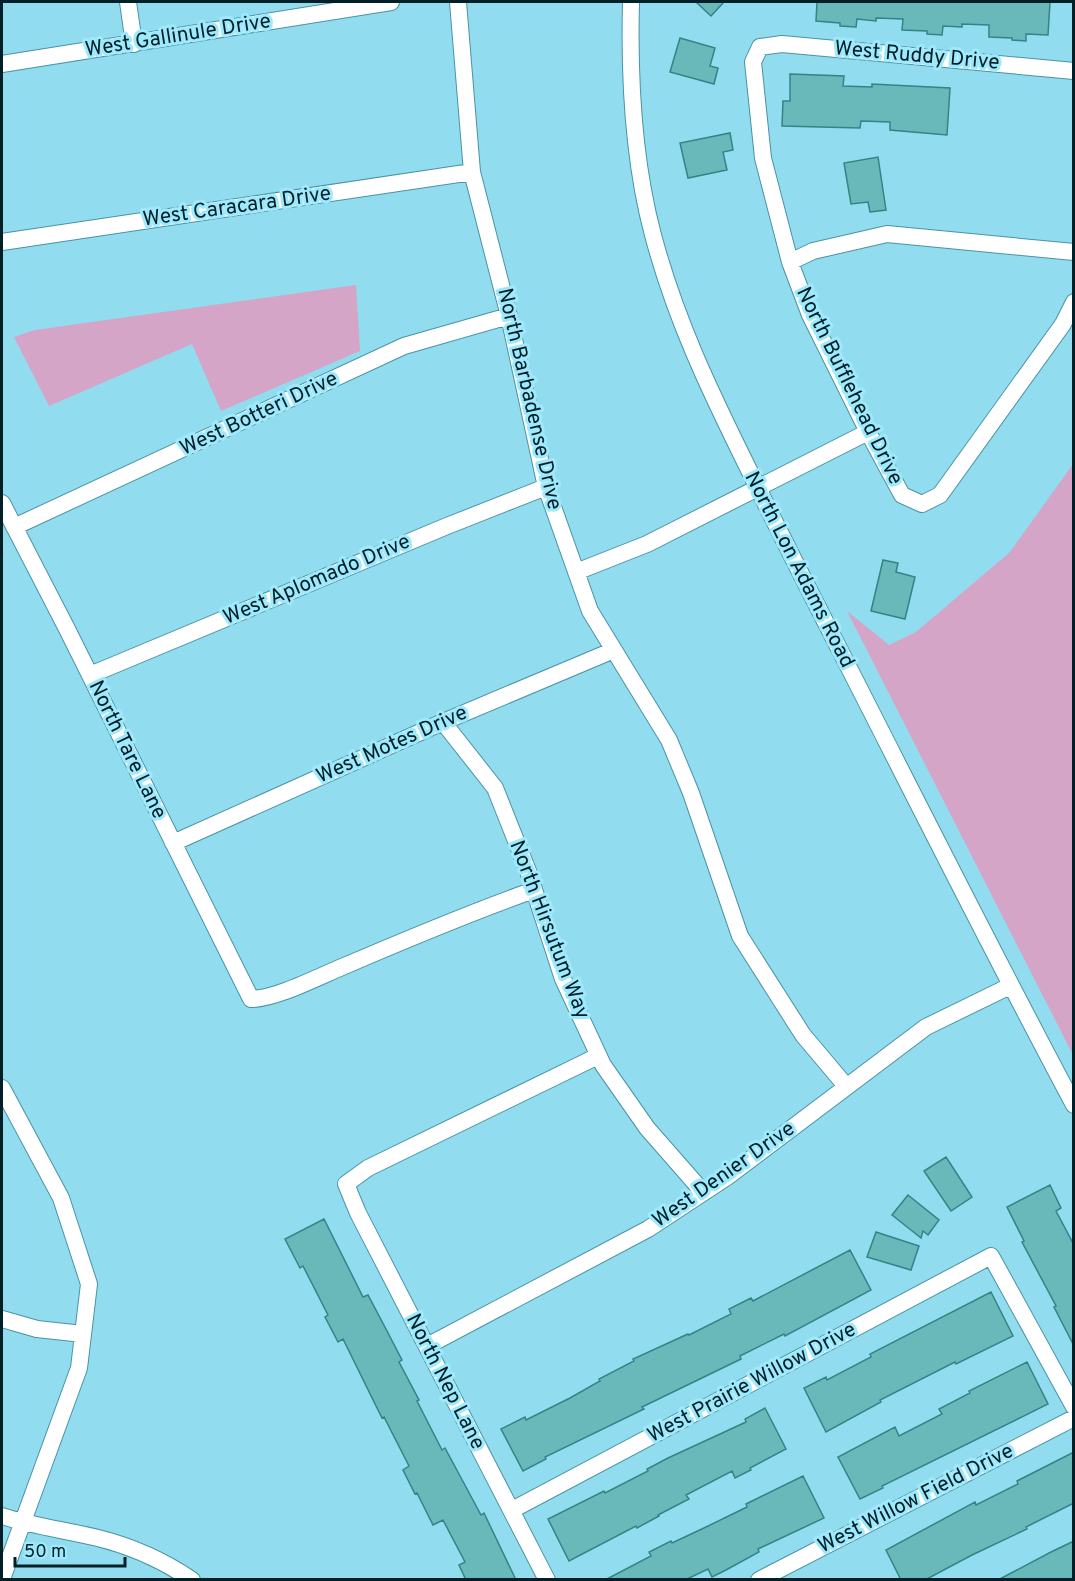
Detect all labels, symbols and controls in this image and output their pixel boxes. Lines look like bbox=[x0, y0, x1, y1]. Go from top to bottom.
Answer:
street label: West Gallinule Drive bbox=[83, 8, 273, 64]
street label: West Ruddy Drive bbox=[833, 35, 1001, 77]
street label: West Caracara Drive bbox=[141, 180, 333, 234]
street label: North Bufflehead Drive bbox=[789, 283, 909, 489]
street label: North Barbadense Drive bbox=[490, 285, 568, 513]
street label: West Botteri Drive bbox=[176, 366, 342, 462]
street label: North Lon Adams Road bbox=[738, 467, 860, 673]
street label: West Aplomado Drive bbox=[219, 528, 415, 632]
street label: North Tare Lane bbox=[82, 676, 172, 824]
street label: West Motes Drive bbox=[312, 700, 472, 790]
street label: North Hirsutum Way bbox=[502, 837, 596, 1023]
street label: West Denier Drive bbox=[647, 1116, 801, 1234]
street label: North Nep Lane bbox=[399, 1309, 491, 1455]
street label: West Prairie Willow Drive bbox=[643, 1316, 861, 1450]
street label: West Willow Field Drive bbox=[814, 1438, 1018, 1560]
scale bar bbox=[15, 1530, 124, 1568]
text: 50 m bbox=[24, 1541, 66, 1564]

